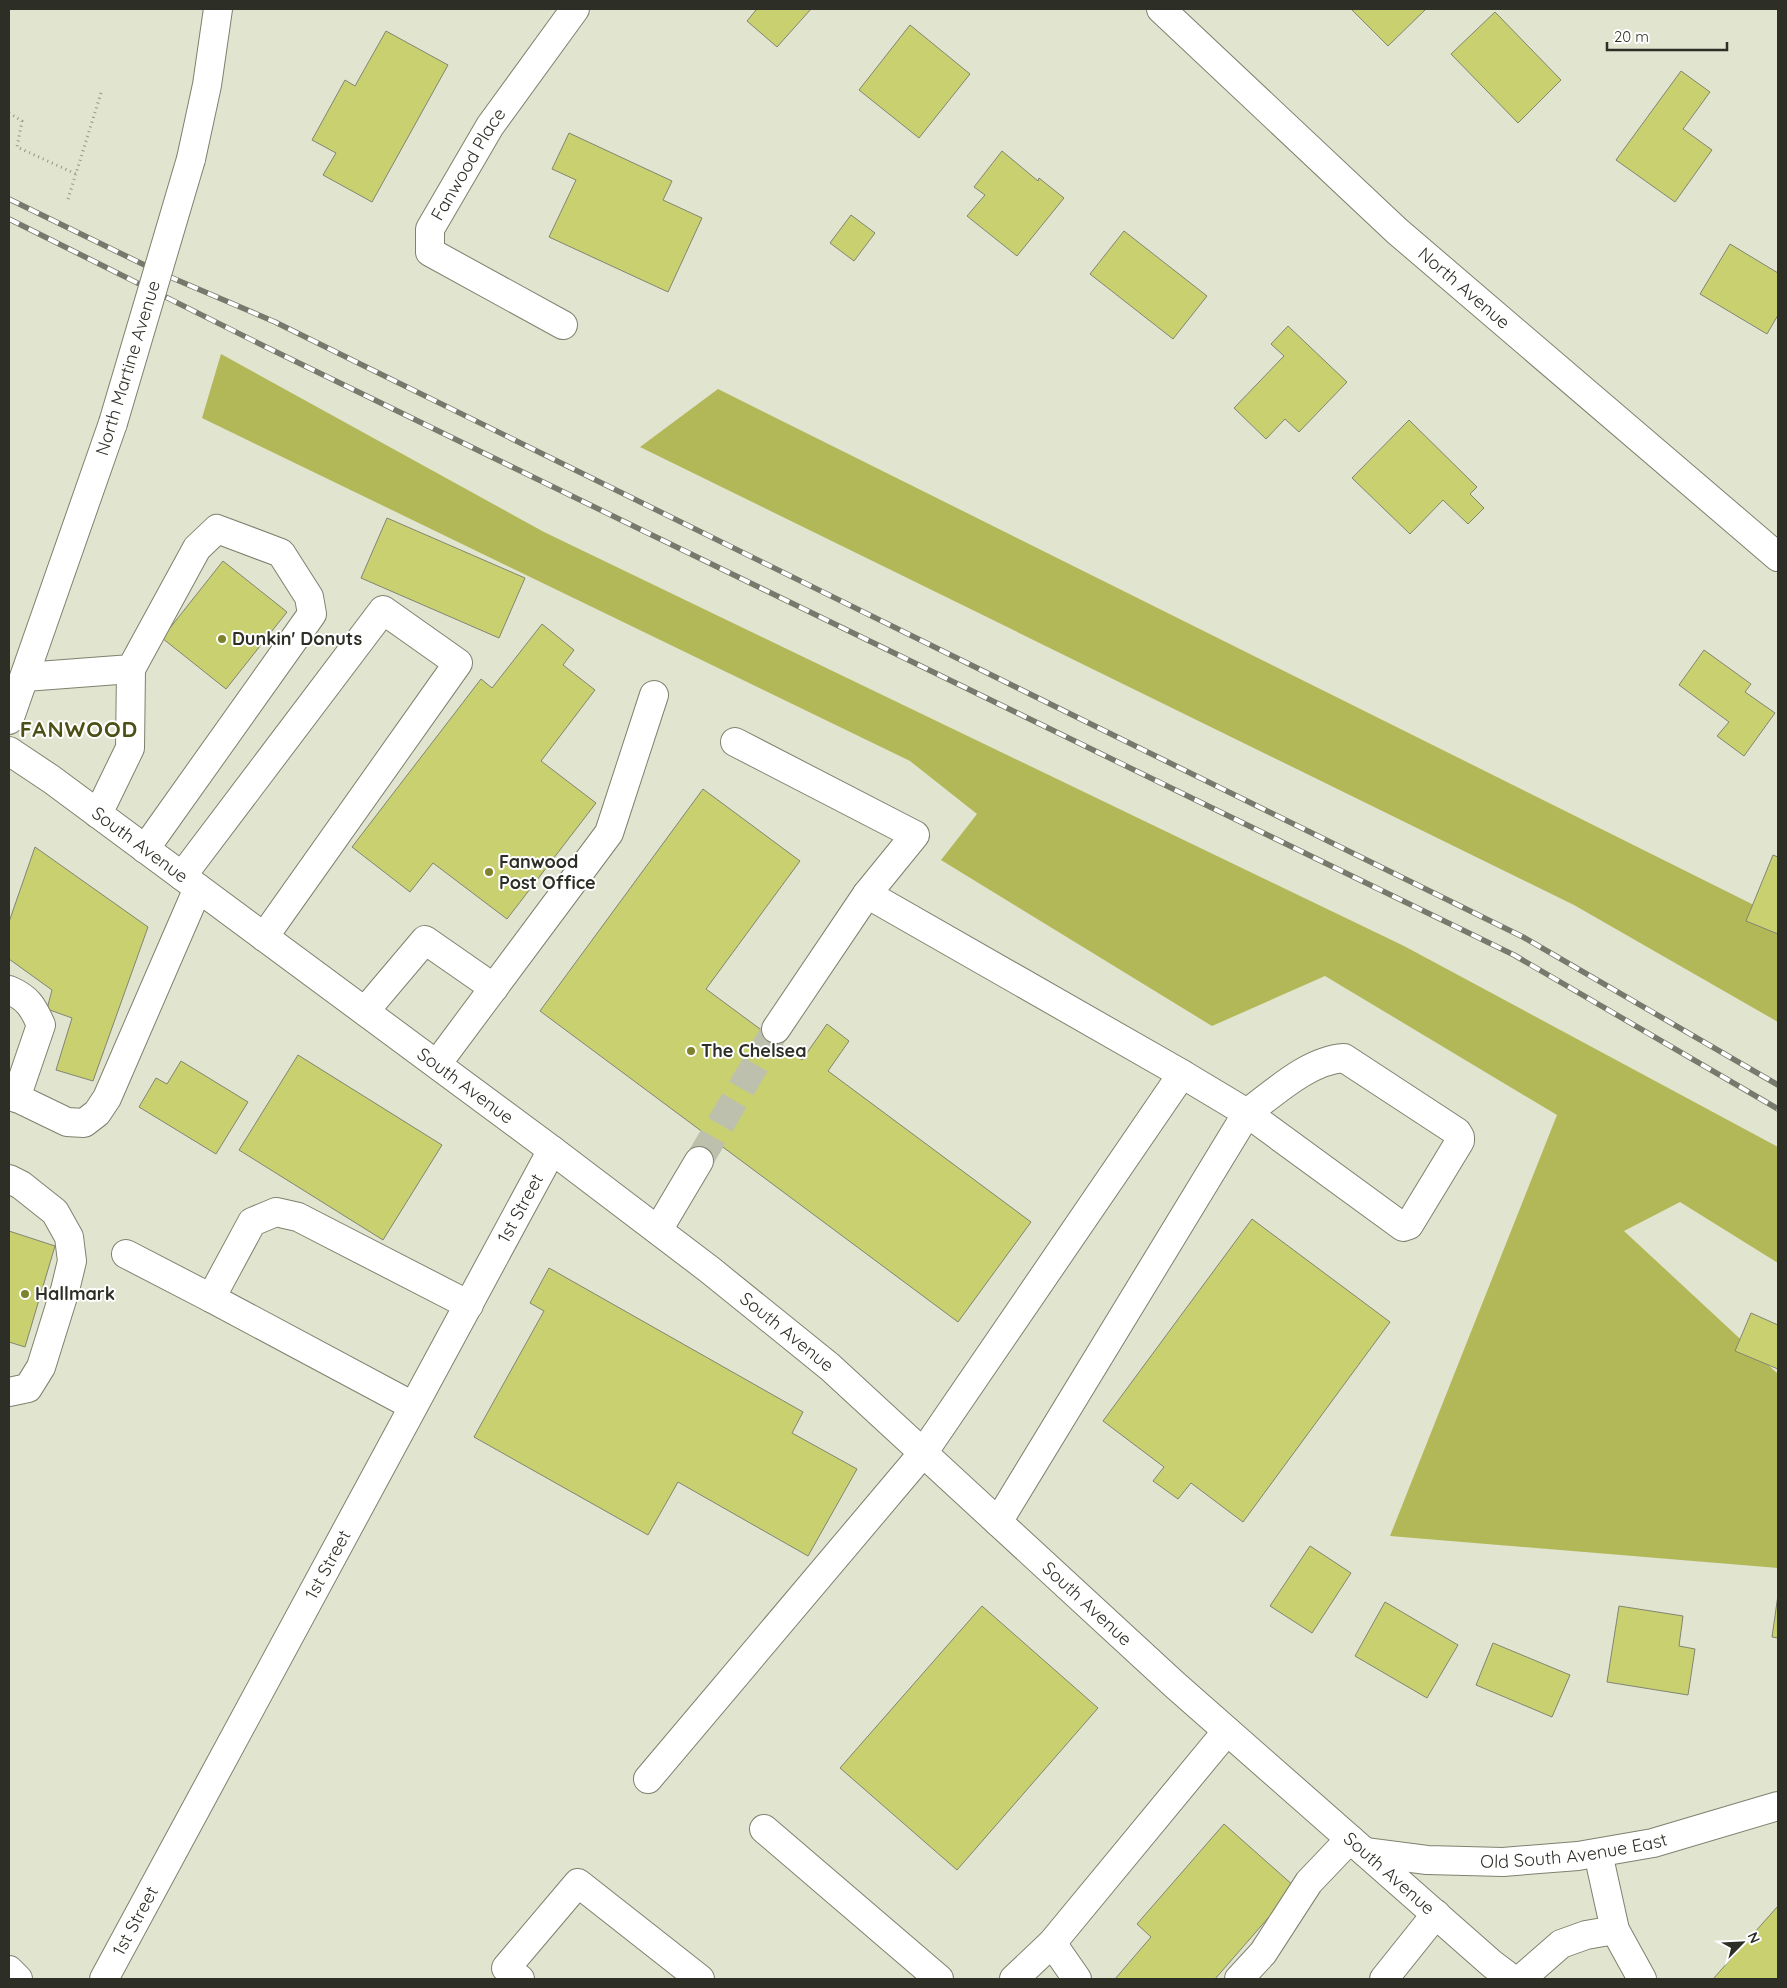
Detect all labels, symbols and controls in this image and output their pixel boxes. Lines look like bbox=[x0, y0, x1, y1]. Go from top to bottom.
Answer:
scale bar bbox=[1607, 20, 1727, 52]
text: 20 m bbox=[1614, 27, 1649, 46]
street label: Fanwood Place bbox=[425, 103, 511, 225]
street label: North Avenue bbox=[1413, 242, 1515, 334]
street label: North Martine Avenue bbox=[90, 278, 165, 458]
place label: Dunkin' Donuts bbox=[232, 627, 362, 650]
marker: Dunkin' Donuts bbox=[216, 633, 228, 645]
district label: FANWOOD bbox=[20, 715, 138, 743]
street label: South Avenue bbox=[87, 801, 193, 888]
place label: Fanwood Post Office bbox=[499, 850, 596, 894]
marker: Fanwood Post Office bbox=[483, 866, 495, 878]
place label: The Chelsea bbox=[701, 1039, 806, 1062]
street label: South Avenue bbox=[413, 1042, 518, 1129]
marker: The Chelsea bbox=[685, 1045, 697, 1057]
street label: 1st Street bbox=[492, 1169, 548, 1247]
place label: Hallmark bbox=[35, 1282, 115, 1305]
street label: South Avenue bbox=[735, 1287, 839, 1376]
marker: Hallmark bbox=[19, 1288, 31, 1300]
street label: 1st Street bbox=[299, 1526, 356, 1603]
street label: South Avenue bbox=[1038, 1556, 1137, 1651]
street label: South Avenue bbox=[1339, 1827, 1440, 1919]
street label: Old South Avenue East bbox=[1480, 1827, 1670, 1873]
street label: 1st Street bbox=[107, 1882, 163, 1959]
north arrow bbox=[1717, 1918, 1767, 1968]
text: N bbox=[1744, 1929, 1764, 1946]

